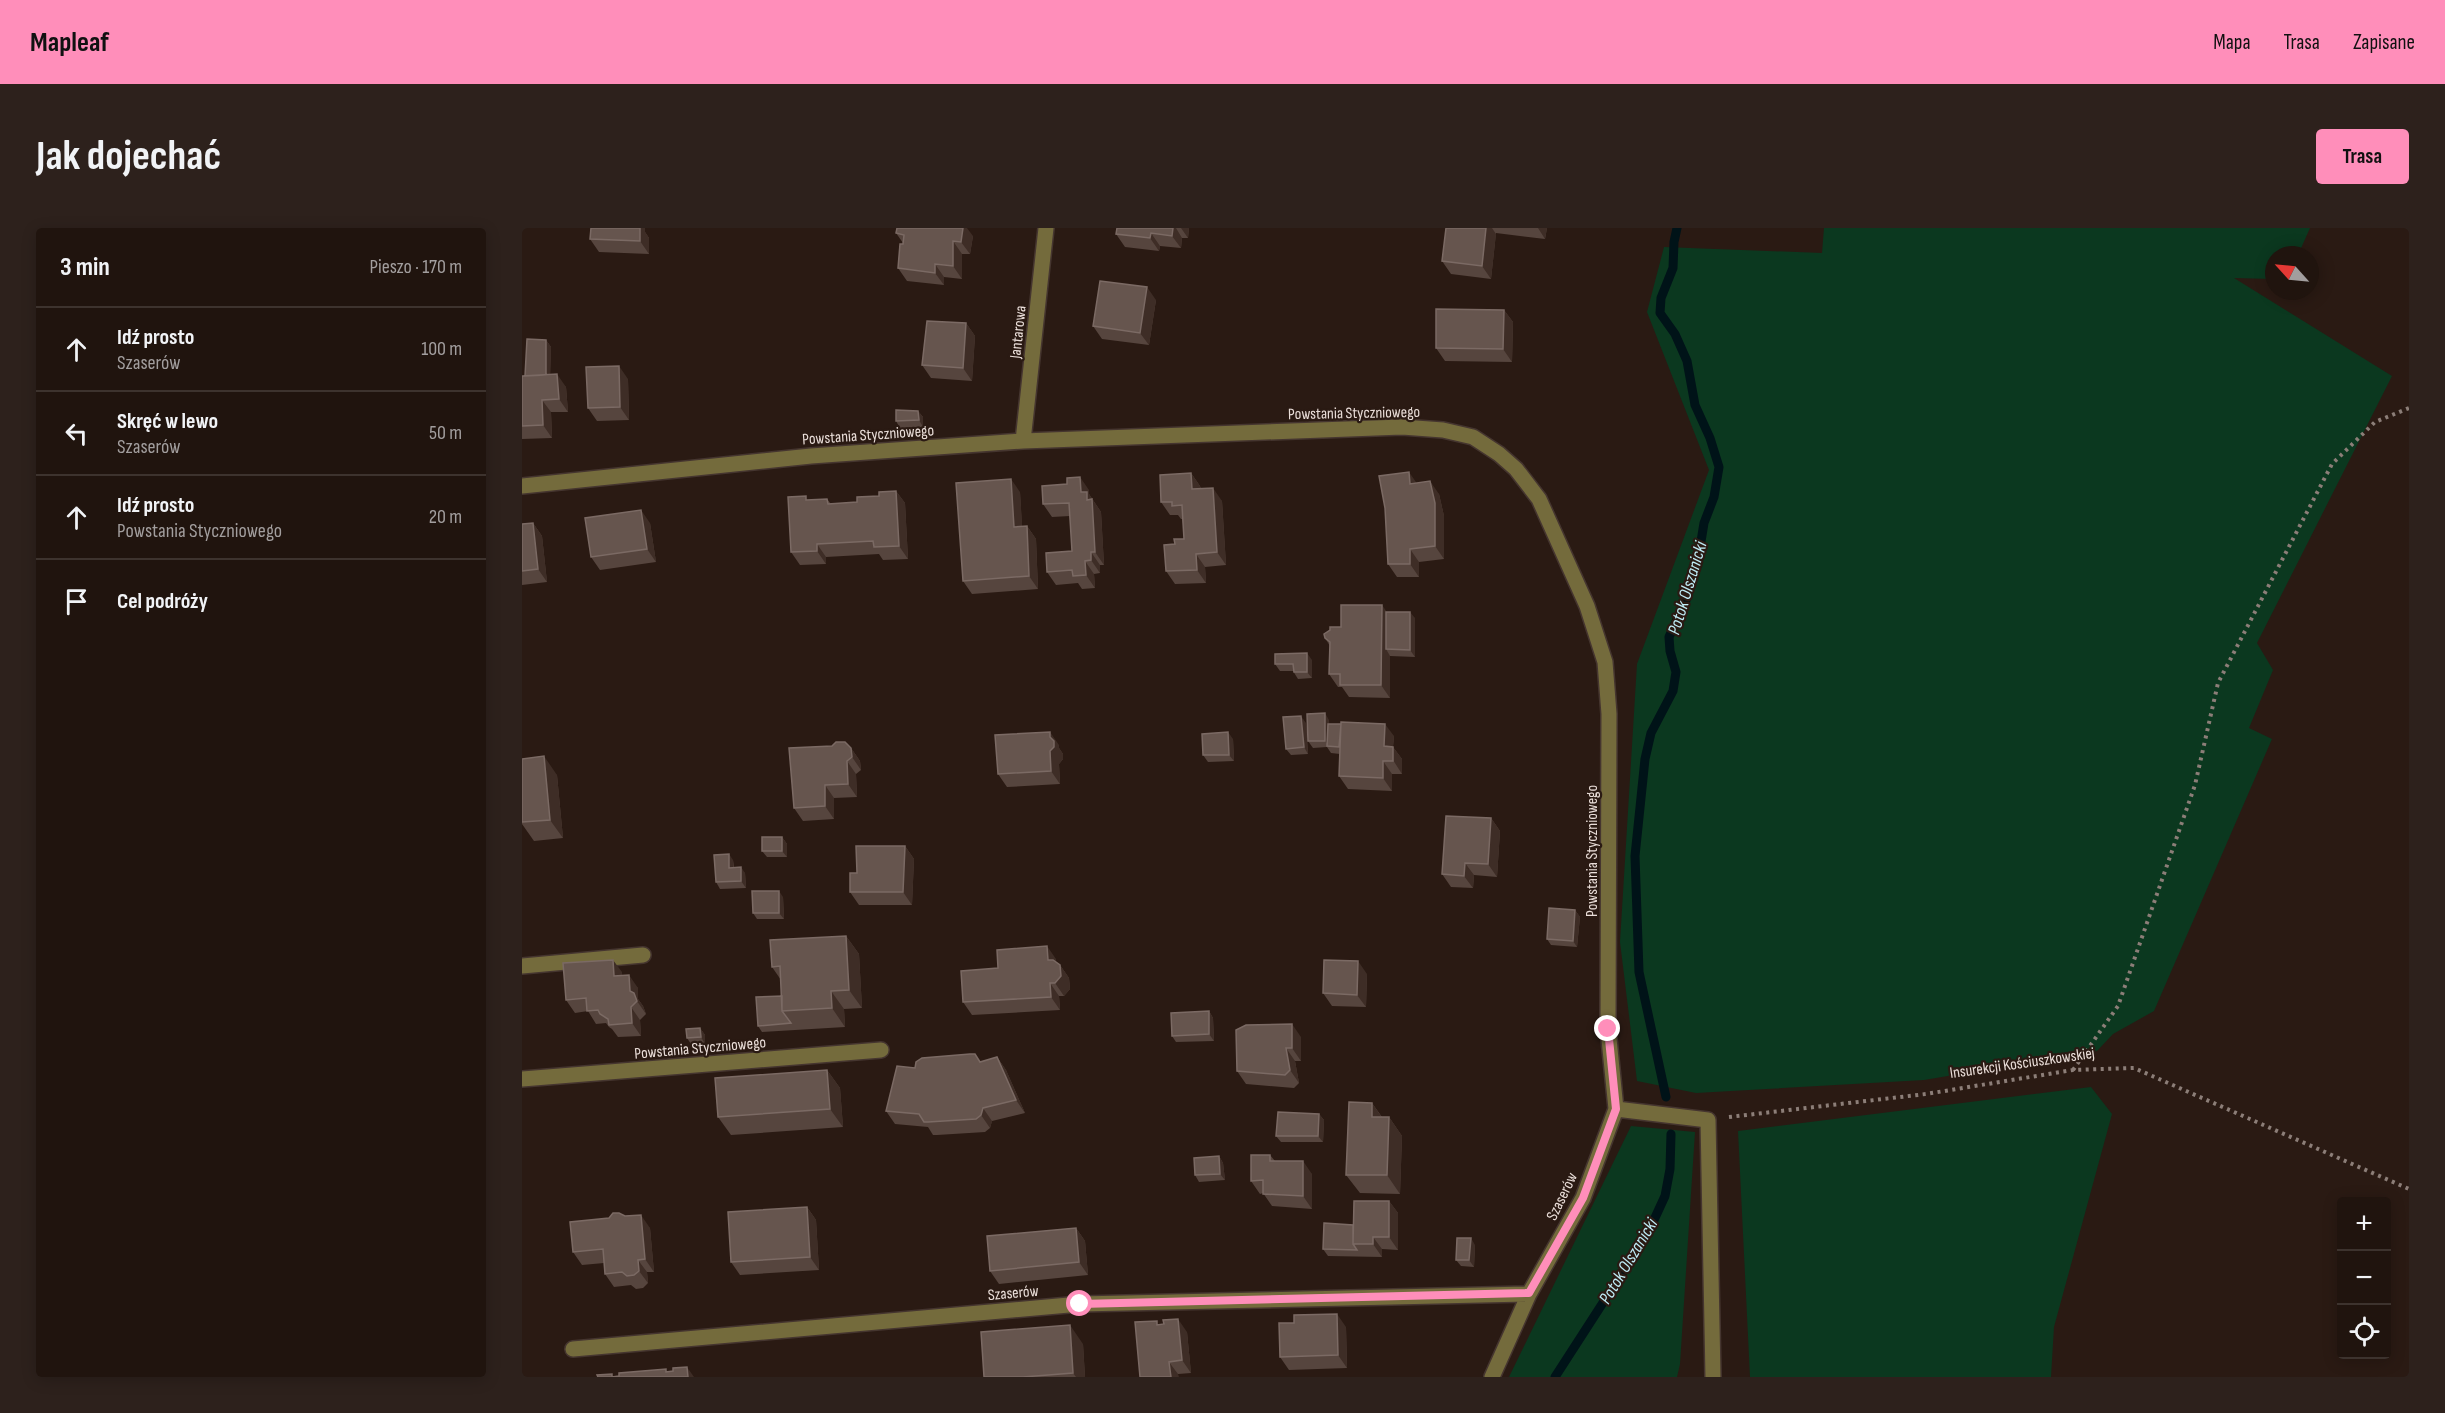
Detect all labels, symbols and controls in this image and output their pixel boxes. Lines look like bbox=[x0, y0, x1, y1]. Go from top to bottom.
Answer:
text: Mapleaf bbox=[30, 26, 109, 59]
text: Mapa bbox=[2213, 30, 2251, 55]
text: Trasa bbox=[2284, 30, 2320, 55]
text: Zapisane bbox=[2353, 30, 2415, 55]
button: Trasa bbox=[2316, 129, 2409, 184]
text: Jak dojechać bbox=[36, 131, 221, 182]
north arrow bbox=[2265, 246, 2319, 300]
text: 3 min bbox=[60, 252, 110, 283]
text: Pieszo · 170 m bbox=[370, 255, 462, 279]
street label: Jantarowa bbox=[1006, 305, 1031, 361]
text: Idź prosto bbox=[117, 324, 194, 351]
icon: ahead bbox=[60, 333, 93, 366]
text: 100 m bbox=[421, 337, 462, 361]
text: Szaserów bbox=[117, 351, 180, 375]
street label: Powstania Styczniowego bbox=[1288, 403, 1420, 424]
text: Skręć w lewo bbox=[117, 408, 218, 435]
icon: left bbox=[60, 417, 93, 450]
text: 50 m bbox=[429, 421, 462, 445]
street label: Powstania Styczniowego bbox=[802, 421, 935, 450]
text: Szaserów bbox=[117, 435, 180, 459]
text: Idź prosto bbox=[117, 492, 194, 519]
icon: ahead bbox=[60, 501, 93, 534]
text: 20 m bbox=[429, 505, 462, 529]
text: Powstania Styczniowego bbox=[117, 519, 282, 543]
water label: Potok Olszanicki bbox=[1663, 538, 1712, 637]
icon: arrive bbox=[60, 585, 93, 618]
text: Cel podróży bbox=[117, 588, 208, 615]
street label: Powstania Styczniowego bbox=[1583, 785, 1602, 917]
route end bbox=[1594, 1015, 1620, 1041]
street label: Powstania Styczniowego bbox=[634, 1033, 767, 1064]
street label: Insurekcji Kościuszkowskiej bbox=[1949, 1044, 2096, 1083]
street label: Szaserów bbox=[1543, 1170, 1582, 1224]
map controls bbox=[2337, 1197, 2391, 1359]
button: + bbox=[2337, 1197, 2391, 1251]
water label: Potok Olszanicki bbox=[1595, 1214, 1663, 1308]
button: − bbox=[2337, 1251, 2391, 1305]
street label: Szaserów bbox=[987, 1282, 1039, 1305]
route start bbox=[1066, 1290, 1092, 1316]
button: locate bbox=[2337, 1305, 2391, 1359]

